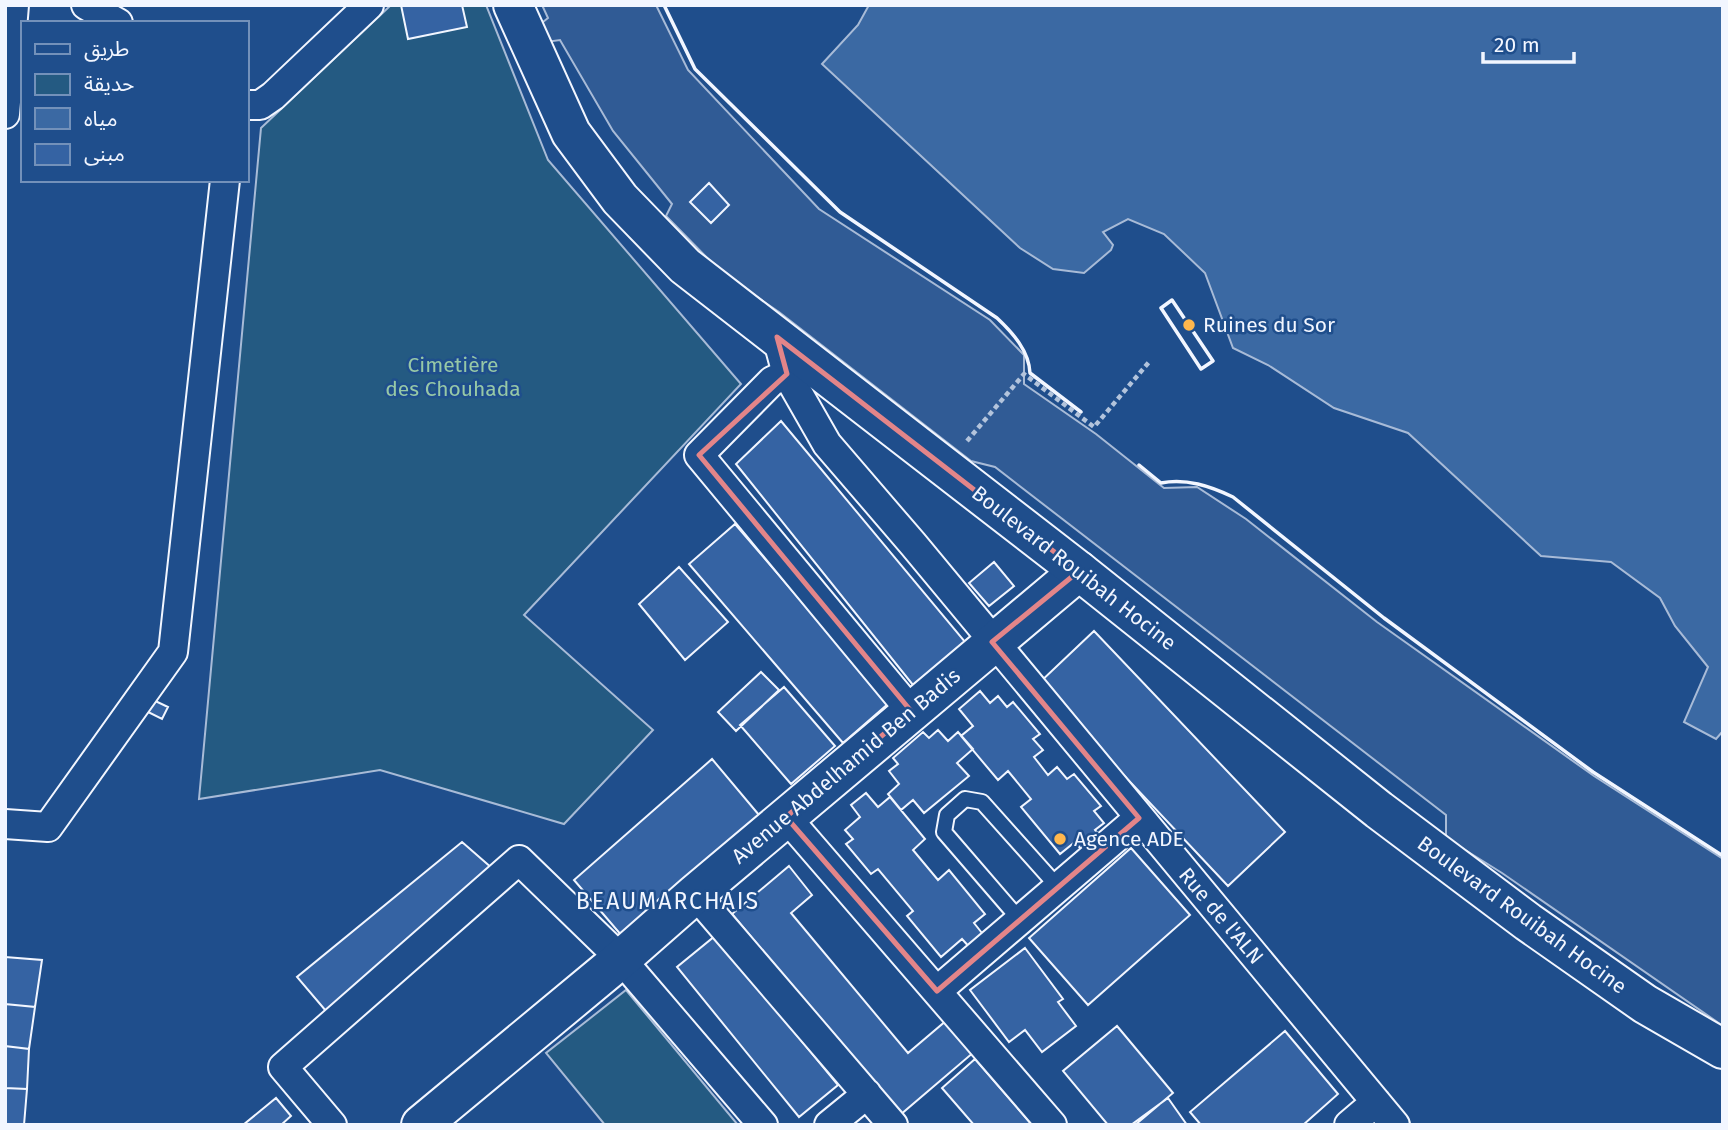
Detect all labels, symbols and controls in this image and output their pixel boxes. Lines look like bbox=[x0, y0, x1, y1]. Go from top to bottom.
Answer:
legend bbox=[21, 21, 248, 182]
scale bar bbox=[1483, 21, 1574, 65]
text: 20 m bbox=[1494, 32, 1540, 58]
text: طريق bbox=[84, 36, 129, 62]
text: حديقة bbox=[84, 71, 134, 97]
text: مياه bbox=[84, 106, 117, 132]
text: مبنى bbox=[84, 141, 125, 167]
place label: Ruines du Sor bbox=[1203, 312, 1335, 338]
marker: Ruines du Sor bbox=[1181, 317, 1197, 333]
park label: Cimetière des Chouhada bbox=[385, 352, 521, 402]
street label: Boulevard Rouibah Hocine bbox=[967, 480, 1181, 656]
street label: Avenue Abdelhamid Ben Badis bbox=[726, 663, 966, 869]
place label: Agence ADE bbox=[1074, 826, 1184, 852]
street label: Boulevard Rouibah Hocine bbox=[1412, 830, 1632, 1000]
marker: Agence ADE bbox=[1052, 831, 1068, 847]
street label: Rue de l'ALN bbox=[1173, 862, 1269, 970]
district label: BEAUMARCHAIS bbox=[576, 887, 760, 915]

